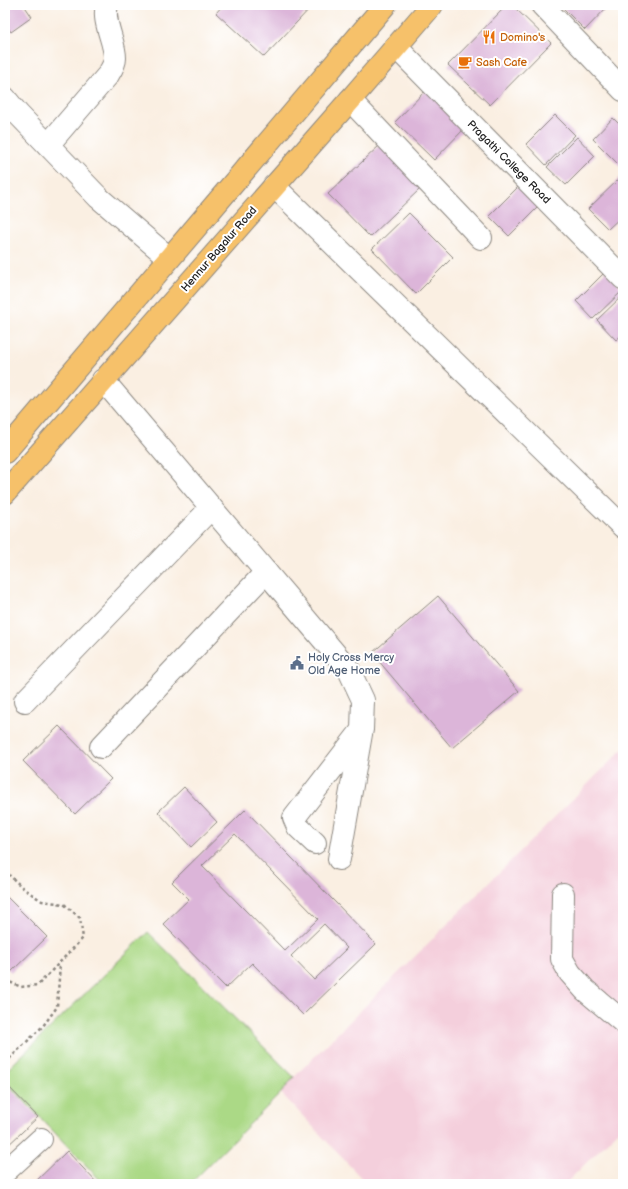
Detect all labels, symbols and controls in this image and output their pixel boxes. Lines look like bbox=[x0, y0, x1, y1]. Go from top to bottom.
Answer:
restaurant icon: Domino's bbox=[481, 29, 497, 45]
place label: Domino's bbox=[500, 31, 546, 44]
cafe icon: Sash Cafe bbox=[457, 54, 473, 70]
place label: Sash Cafe bbox=[476, 56, 527, 69]
street label: Pragathi College Road bbox=[465, 118, 553, 206]
street label: Hennur Bagalur Road bbox=[179, 204, 259, 294]
place label: Holy Cross Mercy Old Age Home bbox=[308, 651, 394, 677]
public building icon: Holy Cross Mercy Old Age Home bbox=[289, 655, 305, 671]

